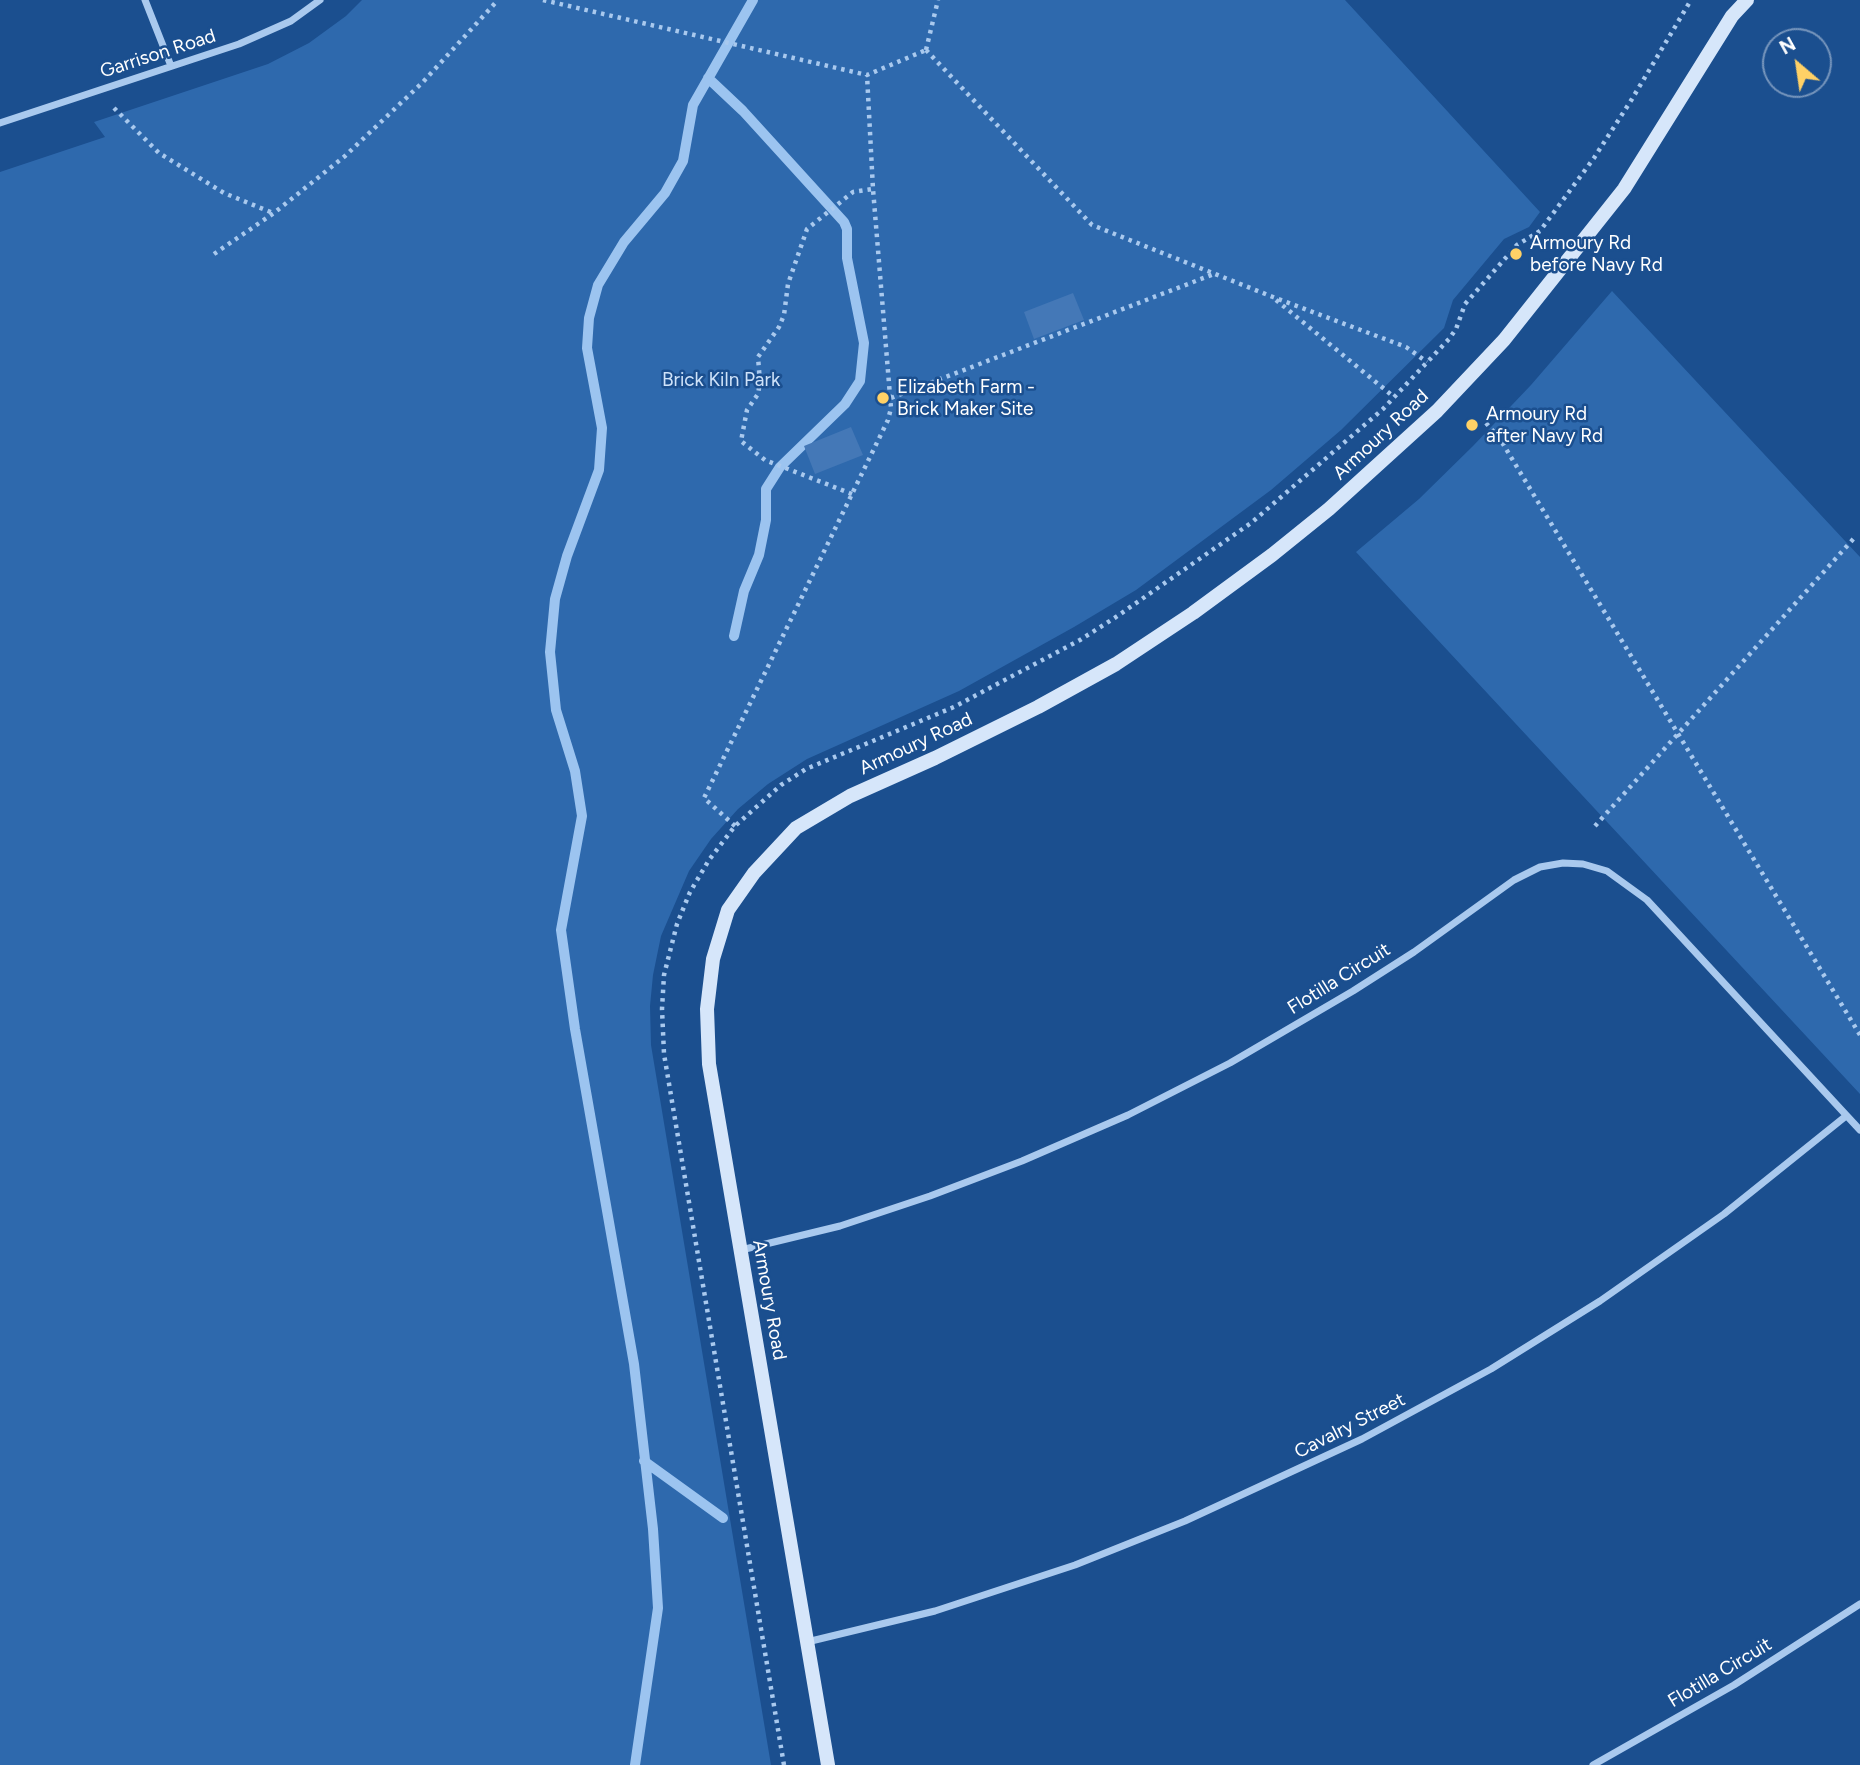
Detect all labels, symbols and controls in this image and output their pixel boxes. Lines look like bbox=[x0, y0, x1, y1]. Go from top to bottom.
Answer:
street label: Garrison Road bbox=[97, 25, 219, 83]
north arrow bbox=[1762, 28, 1832, 98]
text: N bbox=[1776, 32, 1800, 60]
place label: Armoury Rd before Navy Rd bbox=[1530, 232, 1663, 276]
marker: Armoury Rd before Navy Rd bbox=[1508, 246, 1524, 262]
park label: Brick Kiln Park bbox=[662, 369, 780, 391]
place label: Elizabeth Farm - Brick Maker Site bbox=[897, 376, 1035, 420]
street label: Armoury Road bbox=[1329, 385, 1433, 485]
marker: Elizabeth Farm - Brick Maker Site bbox=[875, 390, 891, 406]
place label: Armoury Rd after Navy Rd bbox=[1486, 403, 1603, 447]
marker: Armoury Rd after Navy Rd bbox=[1464, 417, 1480, 433]
street label: Armoury Road bbox=[856, 708, 976, 780]
street label: Flotilla Circuit bbox=[1283, 938, 1395, 1020]
street label: Armoury Road bbox=[747, 1238, 791, 1362]
street label: Cavalry Street bbox=[1291, 1388, 1409, 1464]
street label: Flotilla Circuit bbox=[1664, 1633, 1776, 1713]

